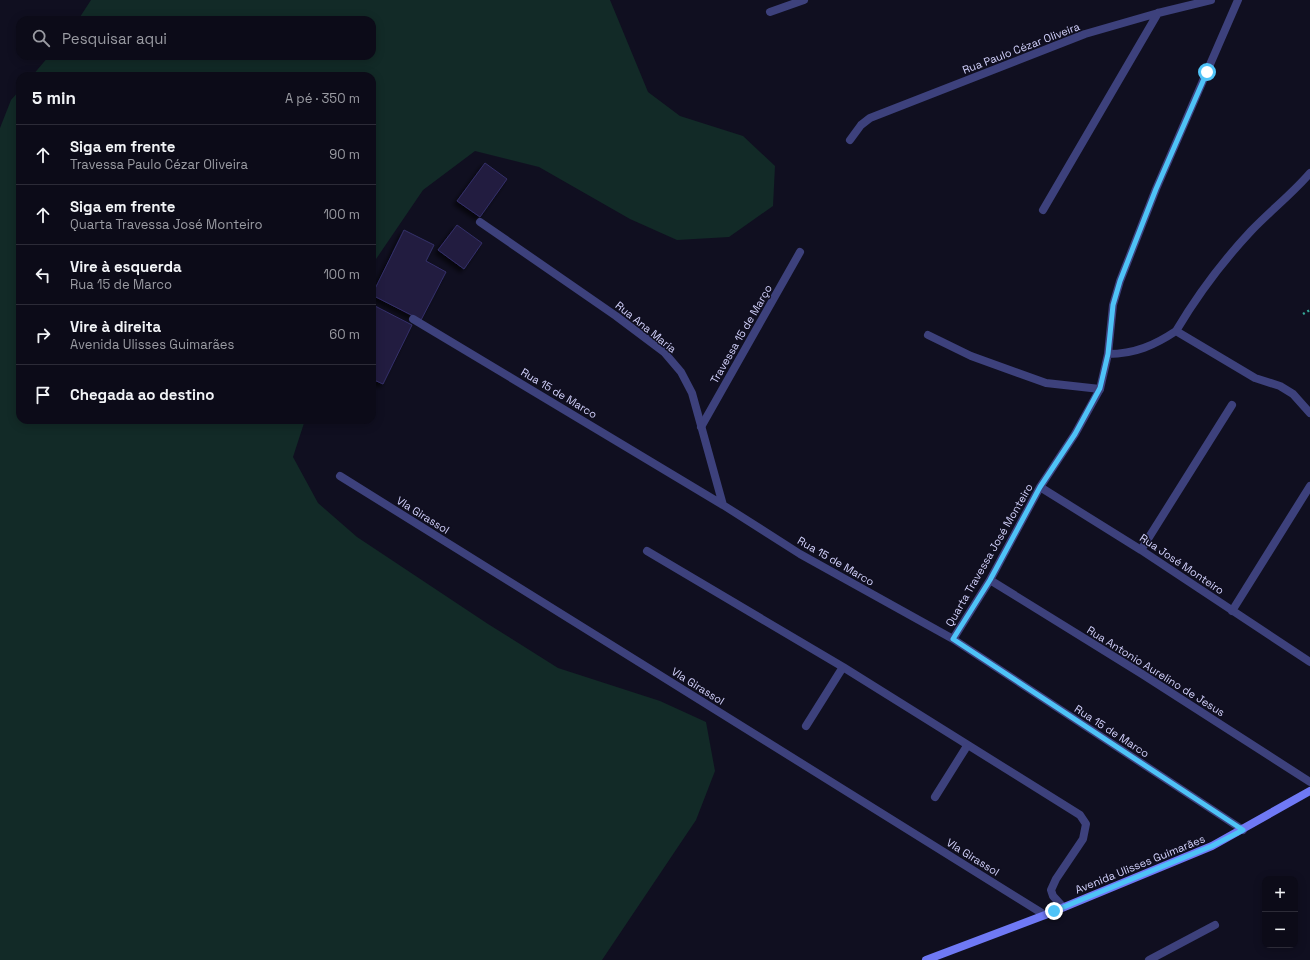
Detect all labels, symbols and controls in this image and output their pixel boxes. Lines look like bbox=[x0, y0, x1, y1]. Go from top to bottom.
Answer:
search box bbox=[16, 16, 376, 60]
street label: Rua Paulo Cézar Oliveira bbox=[960, 19, 1082, 77]
icon: search bbox=[30, 27, 52, 49]
text: Pesquisar aqui bbox=[62, 29, 167, 48]
route start bbox=[1198, 63, 1216, 81]
text: 5 min bbox=[32, 87, 76, 109]
text: A pé · 350 m bbox=[285, 90, 360, 107]
text: Siga em frente bbox=[70, 137, 176, 156]
icon: ahead bbox=[32, 144, 54, 166]
text: 90 m bbox=[329, 146, 360, 163]
text: Travessa Paulo Cézar Oliveira bbox=[70, 156, 248, 173]
text: Siga em frente bbox=[70, 197, 176, 216]
icon: ahead bbox=[32, 204, 54, 226]
text: 100 m bbox=[323, 206, 360, 223]
text: Quarta Travessa José Monteiro bbox=[70, 216, 263, 233]
text: Vire à esquerda bbox=[70, 257, 182, 276]
icon: left bbox=[32, 264, 54, 286]
text: 100 m bbox=[323, 266, 360, 283]
text: Rua 15 de Marco bbox=[70, 276, 172, 293]
street label: Travessa 15 de Março bbox=[707, 282, 775, 386]
street label: Rua Ana Maria bbox=[613, 298, 680, 356]
text: Vire à direita bbox=[70, 317, 161, 336]
icon: right bbox=[32, 324, 54, 346]
text: 60 m bbox=[329, 326, 360, 343]
text: Avenida Ulisses Guimarães bbox=[70, 336, 234, 353]
street label: Rua 15 de Marco bbox=[518, 365, 600, 421]
icon: arrive bbox=[32, 384, 54, 406]
text: Chegada ao destino bbox=[70, 385, 214, 404]
street label: Quarta Travessa José Monteiro bbox=[942, 481, 1036, 629]
street label: VIa Girassol bbox=[394, 493, 452, 537]
street label: Rua José Monteiro bbox=[1137, 531, 1227, 598]
street label: Rua 15 de Marco bbox=[795, 533, 877, 589]
street label: Rua Antonio Aurelino de Jesus bbox=[1084, 623, 1228, 719]
street label: VIa Girassol bbox=[669, 664, 727, 708]
street label: Rua 15 de Marco bbox=[1072, 702, 1152, 761]
street label: Avenida Ulisses Guimarães bbox=[1073, 831, 1207, 897]
street label: VIa Girassol bbox=[944, 835, 1002, 879]
map controls bbox=[1262, 876, 1298, 948]
button: + bbox=[1262, 876, 1298, 912]
route end bbox=[1045, 902, 1063, 920]
button: − bbox=[1262, 912, 1298, 948]

